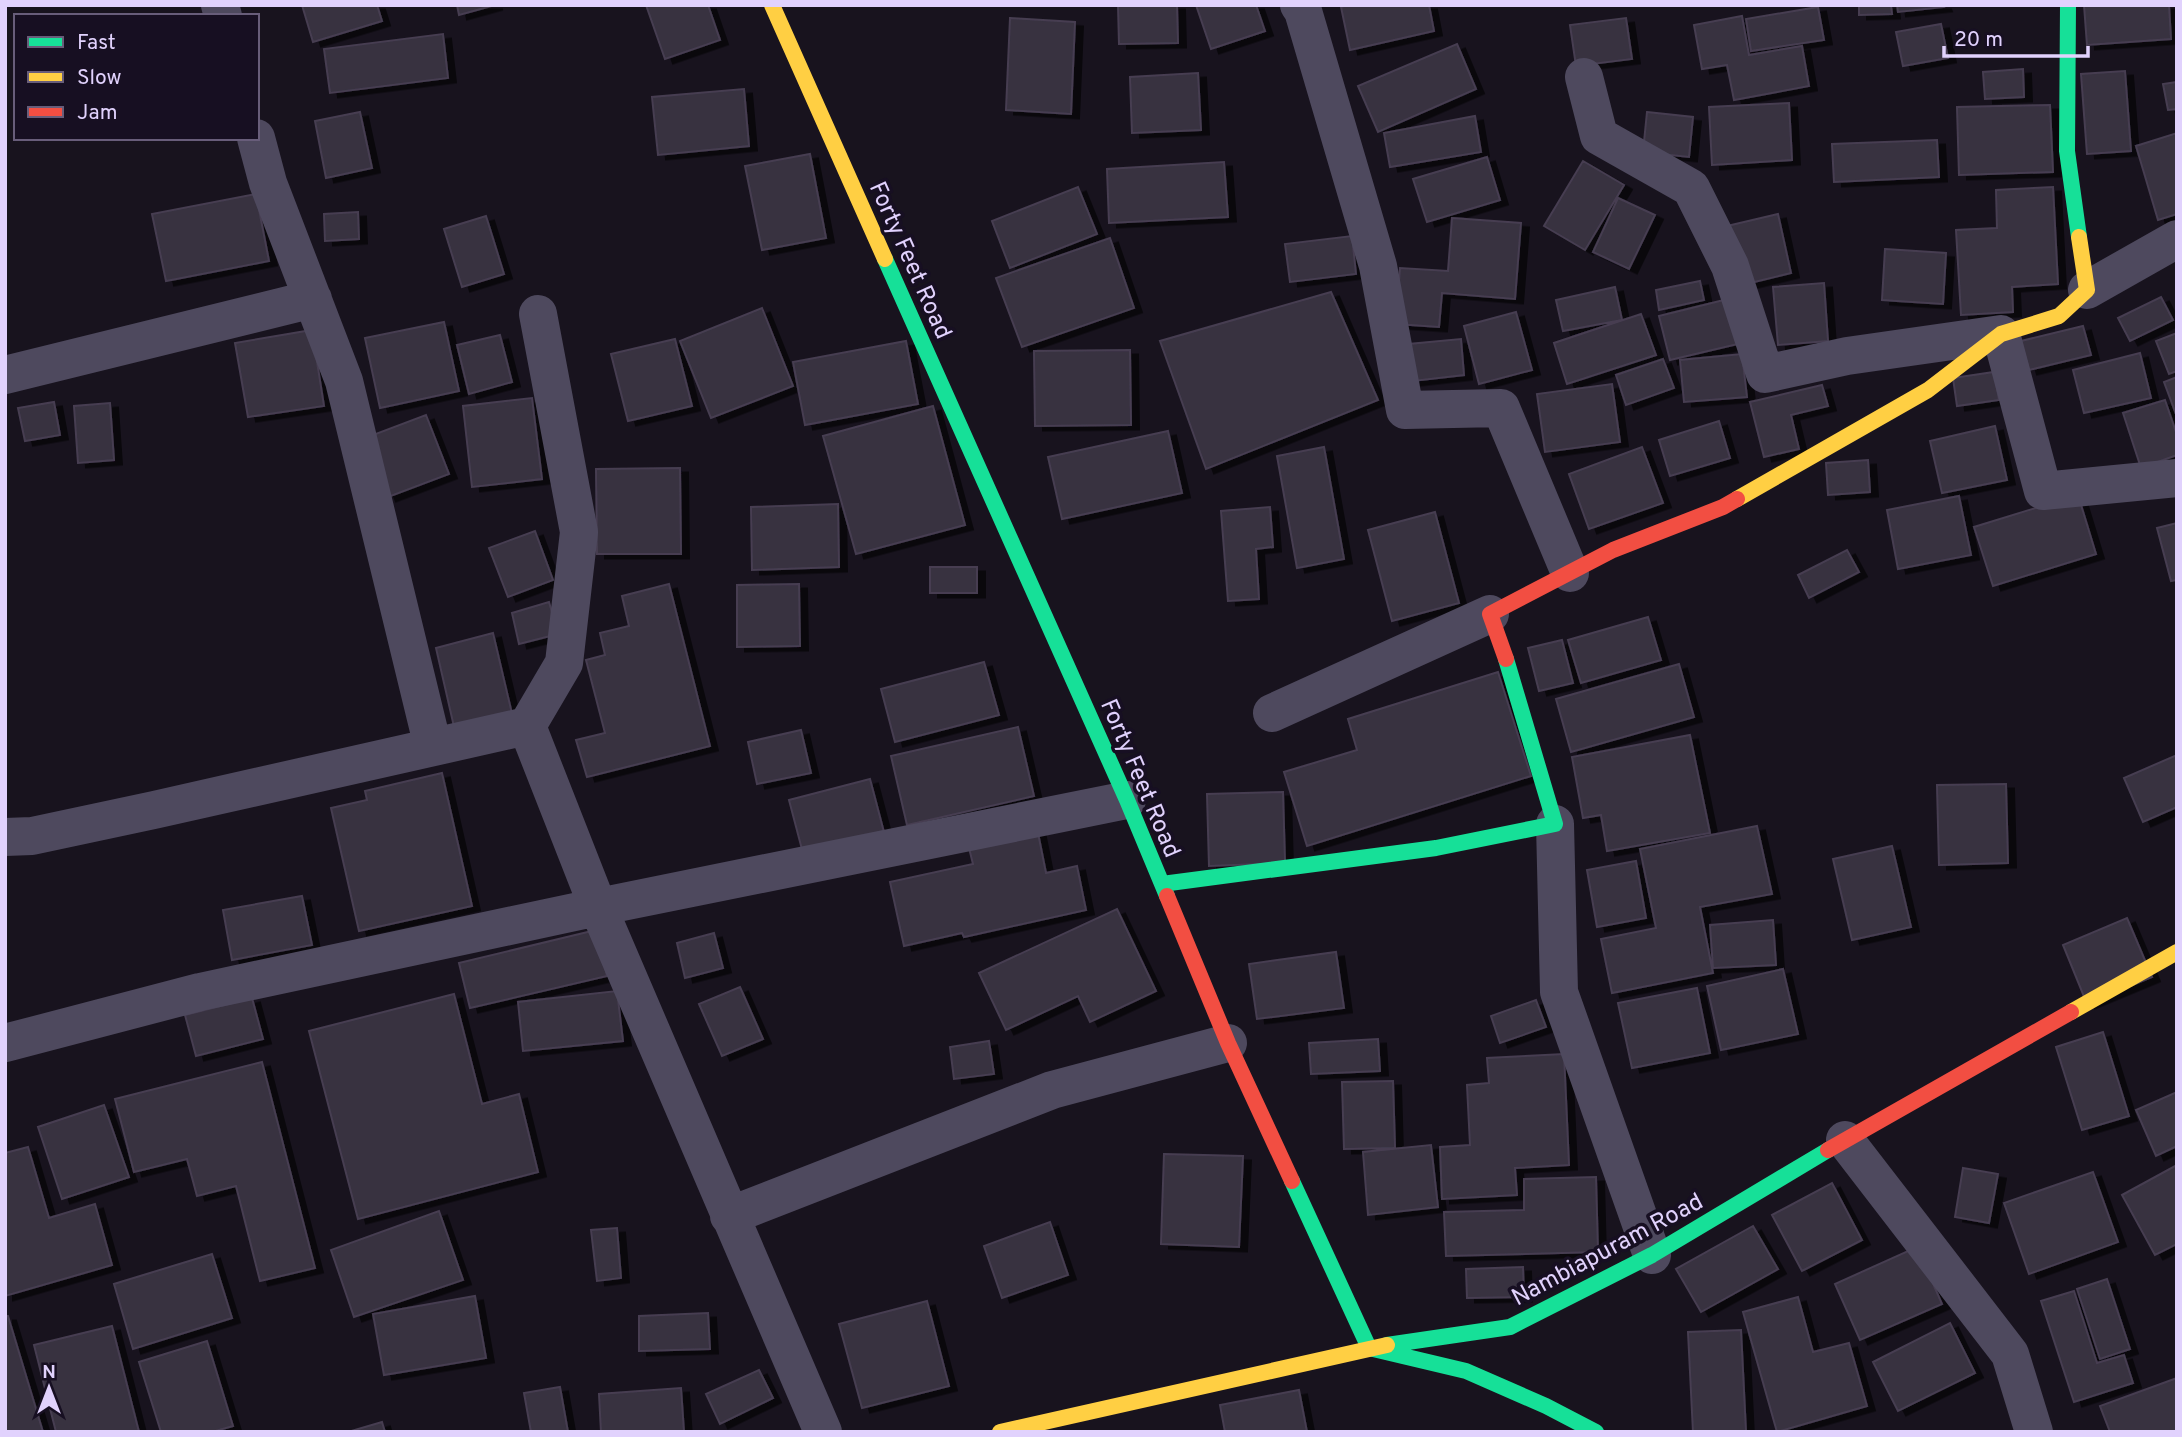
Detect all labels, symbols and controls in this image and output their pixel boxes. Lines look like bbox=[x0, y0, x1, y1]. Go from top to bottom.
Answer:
legend bbox=[14, 14, 259, 140]
scale bar bbox=[1944, 14, 2088, 58]
text: 20 m bbox=[1954, 27, 2003, 54]
text: Fast bbox=[77, 30, 116, 57]
text: Slow bbox=[77, 65, 122, 92]
text: Jam bbox=[77, 100, 118, 127]
street label: Forty Feet Road bbox=[861, 177, 957, 344]
street label: Forty Feet Road bbox=[1092, 695, 1186, 863]
street label: Nambiapuram Road bbox=[1507, 1188, 1709, 1314]
north arrow bbox=[14, 1353, 84, 1423]
text: N bbox=[42, 1361, 56, 1385]

